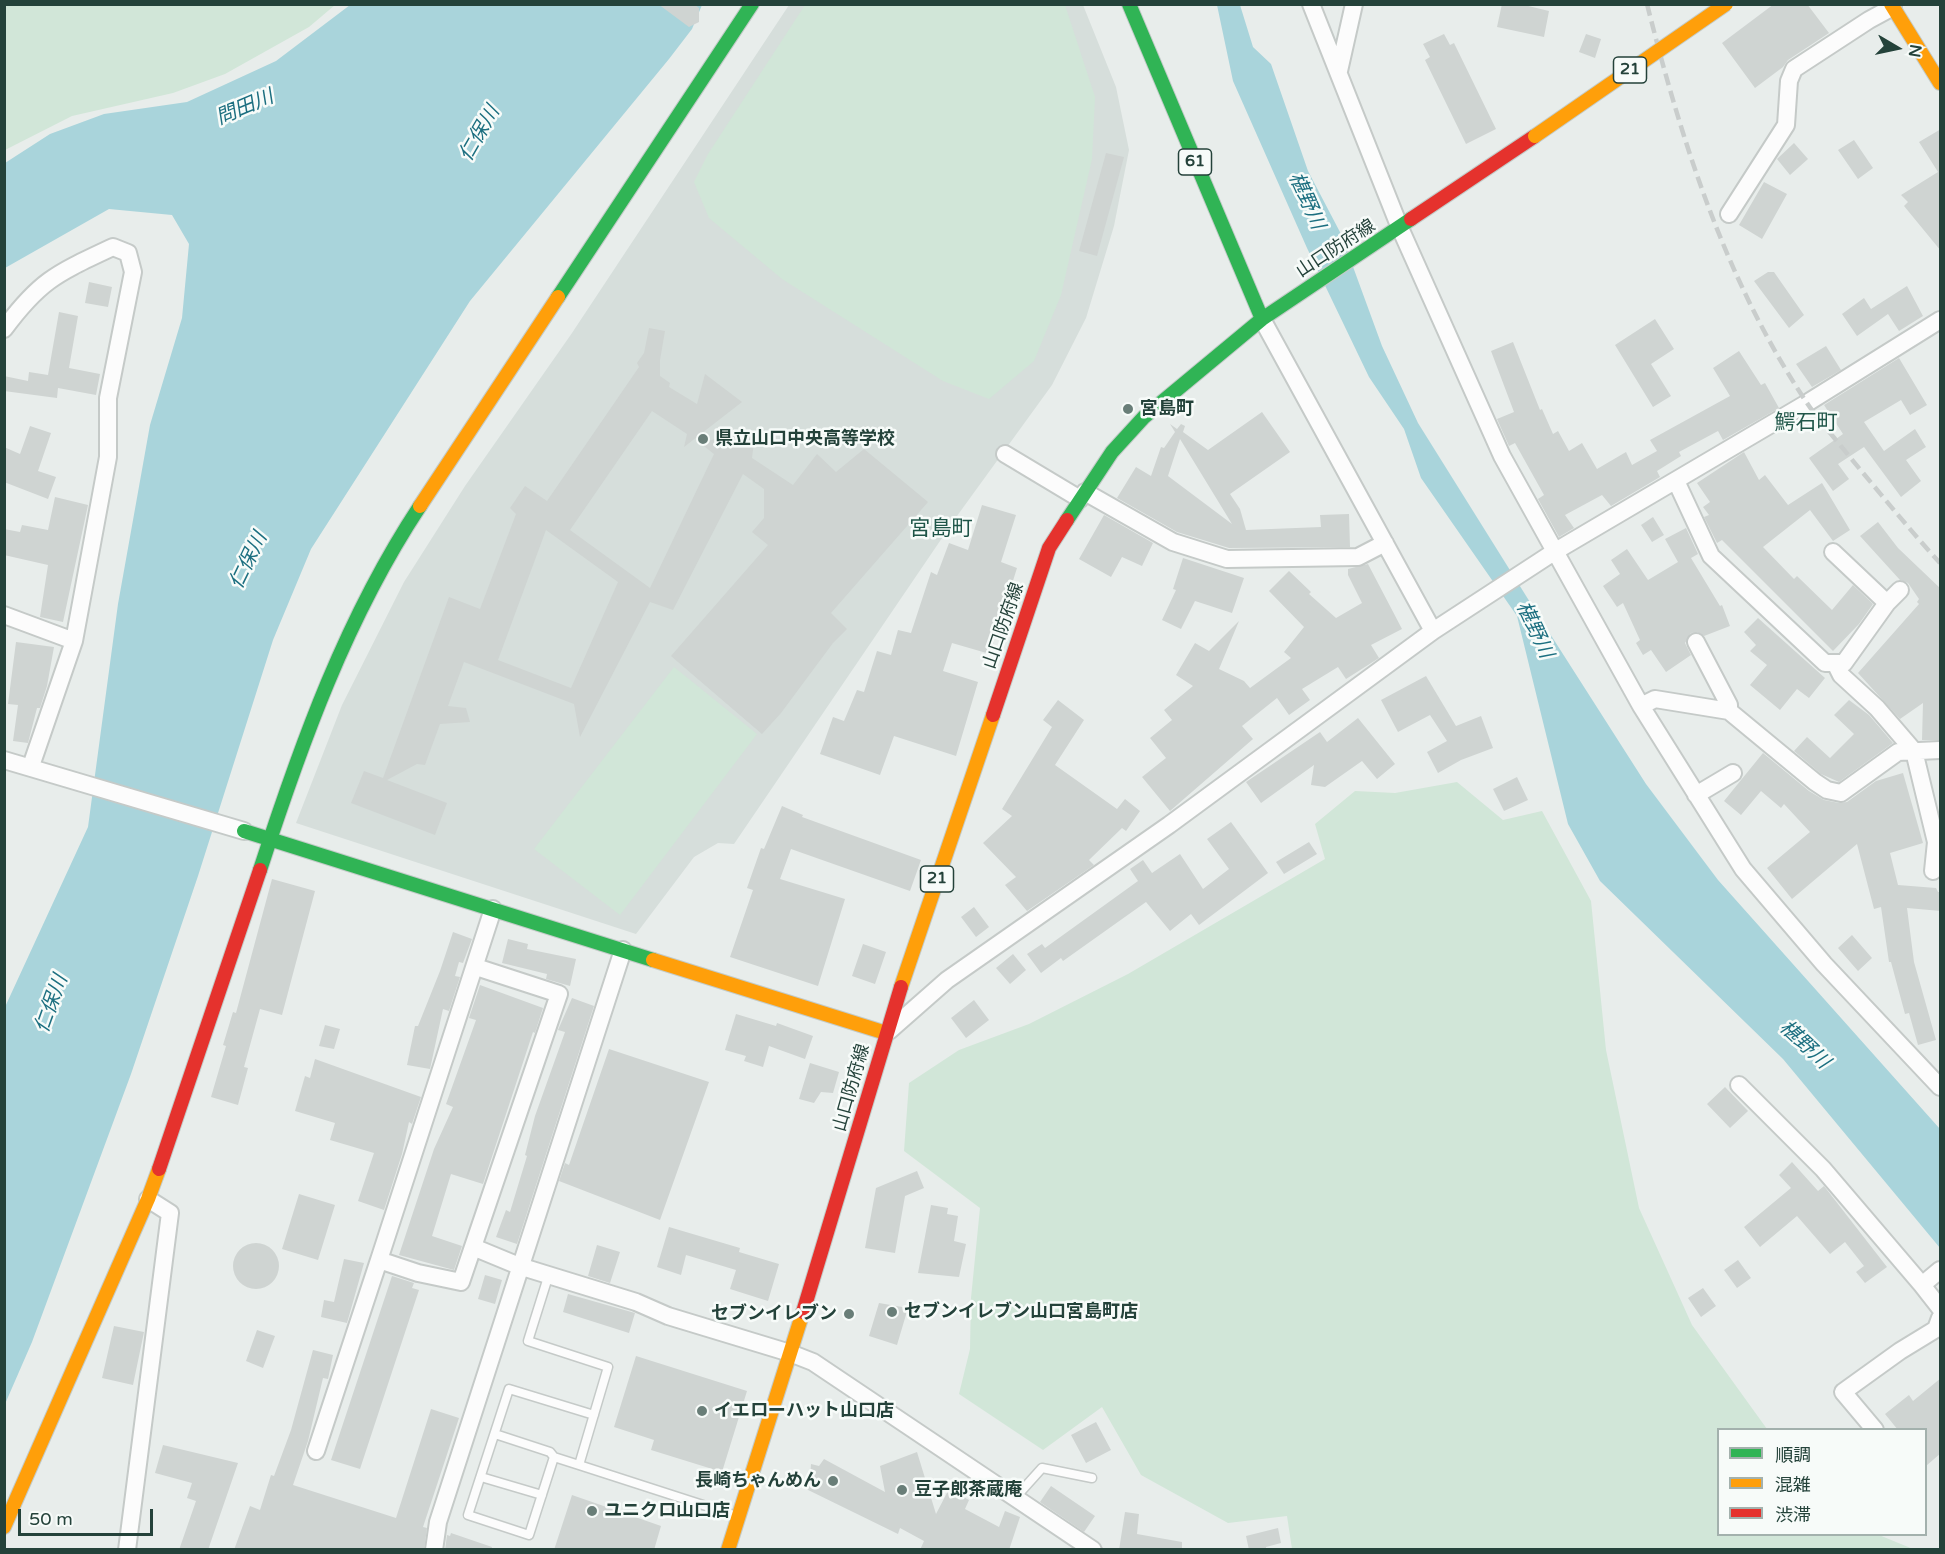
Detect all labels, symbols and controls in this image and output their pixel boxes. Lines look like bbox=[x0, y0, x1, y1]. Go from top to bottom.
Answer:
north arrow bbox=[1867, 18, 1927, 78]
text: N bbox=[1904, 43, 1926, 59]
road number: 21 bbox=[1614, 57, 1646, 83]
water label: 問田川 bbox=[213, 85, 277, 131]
water label: 仁保川 bbox=[455, 102, 505, 166]
road number: 61 bbox=[1178, 149, 1212, 175]
water label: 椹野川 bbox=[1283, 169, 1329, 233]
street label: 山口防府線 bbox=[1292, 215, 1380, 283]
place label: 宮島町 bbox=[1140, 398, 1194, 420]
marker: 宮島町 bbox=[1121, 402, 1135, 416]
district label: 鰐石町 bbox=[1775, 410, 1837, 436]
place label: 県立山口中央高等学校 bbox=[715, 428, 895, 450]
marker: 県立山口中央高等学校 bbox=[696, 432, 710, 446]
district label: 宮島町 bbox=[910, 516, 972, 542]
water label: 仁保川 bbox=[225, 529, 273, 593]
street label: 山口防府線 bbox=[979, 580, 1029, 672]
water label: 椹野川 bbox=[1510, 598, 1558, 662]
road number: 21 bbox=[920, 866, 954, 892]
water label: 仁保川 bbox=[30, 972, 74, 1036]
water label: 椹野川 bbox=[1774, 1016, 1834, 1074]
street label: 山口防府線 bbox=[829, 1042, 875, 1134]
place label: セブンイレブン山口宮島町店 bbox=[904, 1301, 1138, 1323]
place label: セブンイレブン bbox=[711, 1303, 837, 1325]
marker: セブンイレブン山口宮島町店 bbox=[885, 1305, 899, 1319]
marker: セブンイレブン bbox=[842, 1307, 856, 1321]
place label: イエローハット山口店 bbox=[714, 1400, 894, 1422]
marker: イエローハット山口店 bbox=[695, 1404, 709, 1418]
legend bbox=[1717, 1428, 1927, 1536]
text: 順調 bbox=[1775, 1444, 1811, 1466]
place label: 長崎ちゃんめん bbox=[695, 1470, 821, 1492]
marker: 長崎ちゃんめん bbox=[826, 1474, 840, 1488]
text: 混雑 bbox=[1775, 1474, 1811, 1496]
place label: 豆子郎茶蔵庵 bbox=[914, 1479, 1022, 1501]
marker: 豆子郎茶蔵庵 bbox=[895, 1483, 909, 1497]
scale bar bbox=[21, 1497, 156, 1535]
place label: ユニクロ山口店 bbox=[604, 1500, 730, 1522]
marker: ユニクロ山口店 bbox=[585, 1504, 599, 1518]
text: 渋滞 bbox=[1775, 1504, 1811, 1526]
text: 50 m bbox=[29, 1508, 73, 1530]

